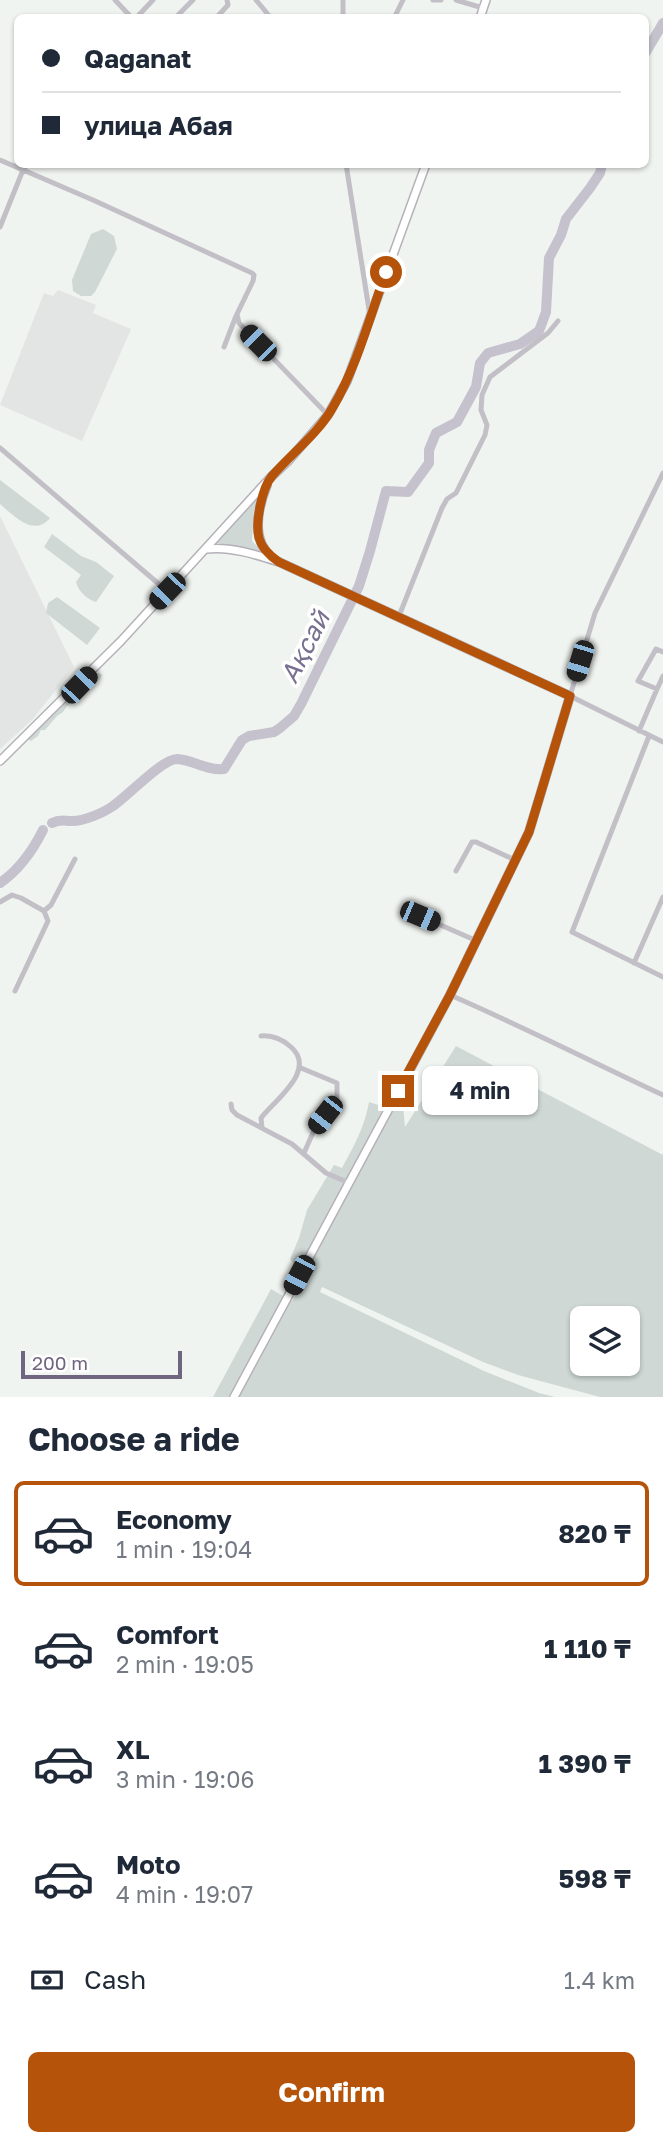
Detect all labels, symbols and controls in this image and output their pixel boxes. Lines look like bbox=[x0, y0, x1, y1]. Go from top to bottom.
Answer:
text: Qaganat bbox=[84, 43, 191, 74]
text: улица Абая bbox=[84, 110, 233, 141]
route start bbox=[370, 256, 402, 288]
car bbox=[236, 321, 281, 365]
car bbox=[145, 569, 190, 613]
water label: Ақсай bbox=[273, 604, 337, 688]
car bbox=[564, 638, 597, 684]
car bbox=[57, 663, 102, 707]
car bbox=[397, 898, 444, 934]
callout: 4 min bbox=[422, 1066, 538, 1116]
route end bbox=[382, 1075, 414, 1107]
text: 4 min bbox=[450, 1076, 510, 1104]
car bbox=[304, 1092, 347, 1138]
car bbox=[280, 1252, 319, 1298]
map controls bbox=[570, 1306, 640, 1376]
button: layers bbox=[570, 1306, 640, 1376]
scale bar bbox=[21, 1348, 182, 1380]
text: 200 m bbox=[32, 1351, 88, 1374]
text: Choose a ride bbox=[28, 1420, 240, 1458]
icon: car bbox=[32, 1502, 95, 1565]
text: Economy bbox=[116, 1504, 232, 1535]
text: 820 ₸ bbox=[558, 1518, 631, 1549]
text: 1 min · 19:04 bbox=[116, 1535, 252, 1563]
icon: car bbox=[32, 1617, 95, 1680]
text: Comfort bbox=[116, 1619, 219, 1650]
text: 1 110 ₸ bbox=[544, 1633, 631, 1664]
text: 2 min · 19:05 bbox=[116, 1650, 254, 1678]
icon: car bbox=[32, 1732, 95, 1795]
text: XL bbox=[116, 1734, 150, 1765]
text: 1 390 ₸ bbox=[538, 1748, 631, 1779]
text: 3 min · 19:06 bbox=[116, 1765, 254, 1793]
icon: car bbox=[32, 1847, 95, 1910]
text: Moto bbox=[116, 1849, 181, 1880]
text: 598 ₸ bbox=[559, 1863, 631, 1894]
text: 4 min · 19:07 bbox=[116, 1880, 253, 1908]
icon: cash bbox=[28, 1961, 66, 1999]
text: Cash bbox=[84, 1964, 146, 1995]
text: 1.4 km bbox=[564, 1966, 635, 1994]
button: Confirm bbox=[28, 2052, 635, 2132]

